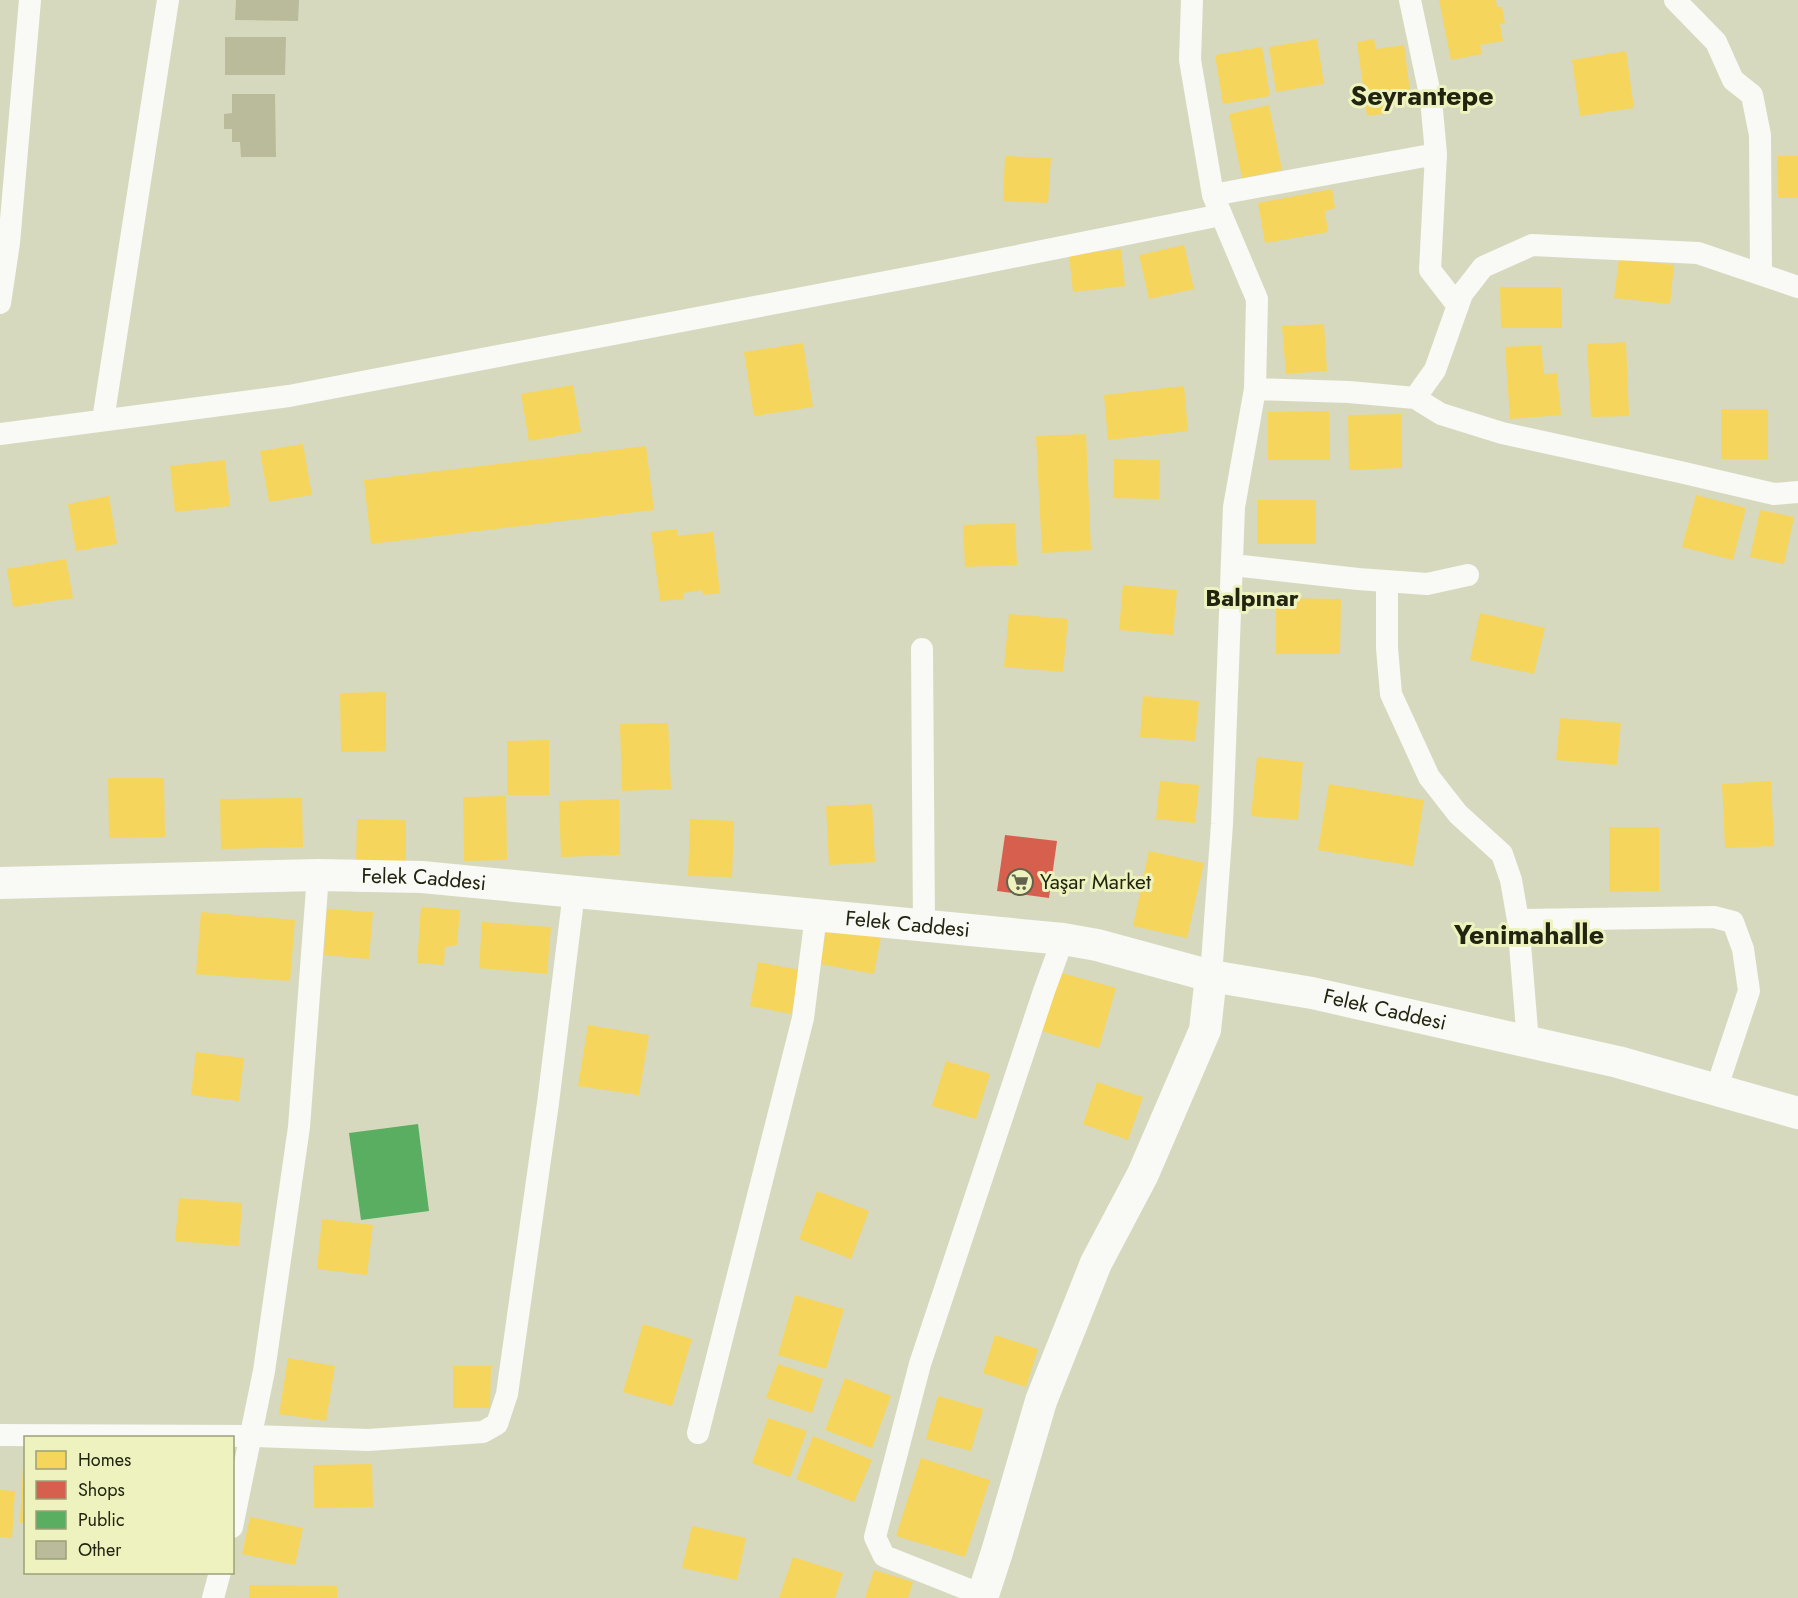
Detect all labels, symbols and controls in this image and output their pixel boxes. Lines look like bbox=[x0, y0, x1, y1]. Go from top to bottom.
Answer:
district label: Seyrantepe bbox=[1350, 76, 1494, 115]
district label: Balpınar bbox=[1205, 580, 1299, 615]
street label: Felek Caddesi bbox=[361, 861, 488, 898]
supermarket icon: Yaşar Market bbox=[1005, 867, 1035, 897]
place label: Yaşar Market bbox=[1040, 867, 1151, 897]
street label: Felek Caddesi bbox=[844, 903, 971, 945]
district label: Yenimahalle bbox=[1453, 915, 1604, 954]
street label: Felek Caddesi bbox=[1321, 981, 1449, 1038]
legend bbox=[24, 1436, 234, 1574]
text: Homes bbox=[78, 1447, 131, 1473]
text: Shops bbox=[78, 1477, 125, 1503]
text: Public bbox=[78, 1507, 125, 1533]
text: Other bbox=[78, 1537, 122, 1563]

